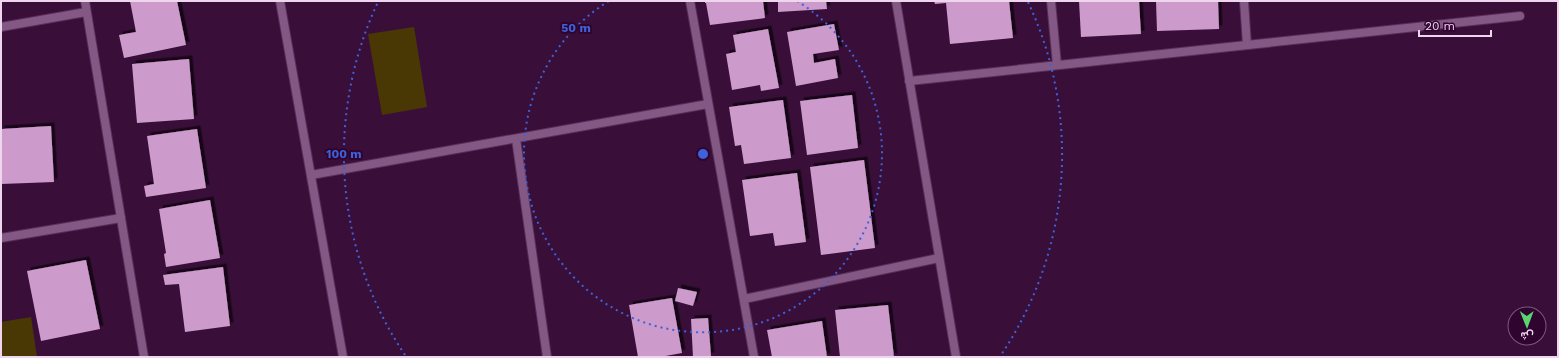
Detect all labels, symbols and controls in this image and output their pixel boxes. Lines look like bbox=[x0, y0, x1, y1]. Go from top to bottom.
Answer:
scale bar bbox=[1419, 12, 1491, 38]
text: 20 m bbox=[1425, 19, 1455, 33]
text: 50 m bbox=[561, 21, 591, 35]
text: 100 m bbox=[326, 147, 362, 161]
centre of rings bbox=[696, 147, 710, 161]
north arrow bbox=[1507, 306, 1547, 346]
text: ش bbox=[1520, 329, 1534, 342]

